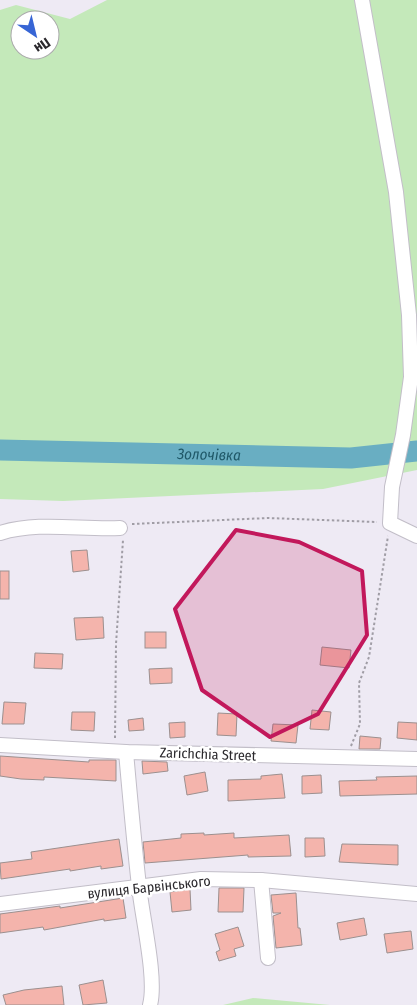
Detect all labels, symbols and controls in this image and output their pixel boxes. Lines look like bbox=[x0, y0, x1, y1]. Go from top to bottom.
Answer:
north arrow bbox=[10, 10, 60, 60]
text: Пн bbox=[31, 34, 54, 57]
water label: Золочівка bbox=[176, 445, 241, 464]
street label: Zarichchia Street bbox=[159, 744, 257, 765]
street label: вулиця Барвінського bbox=[87, 873, 211, 902]

